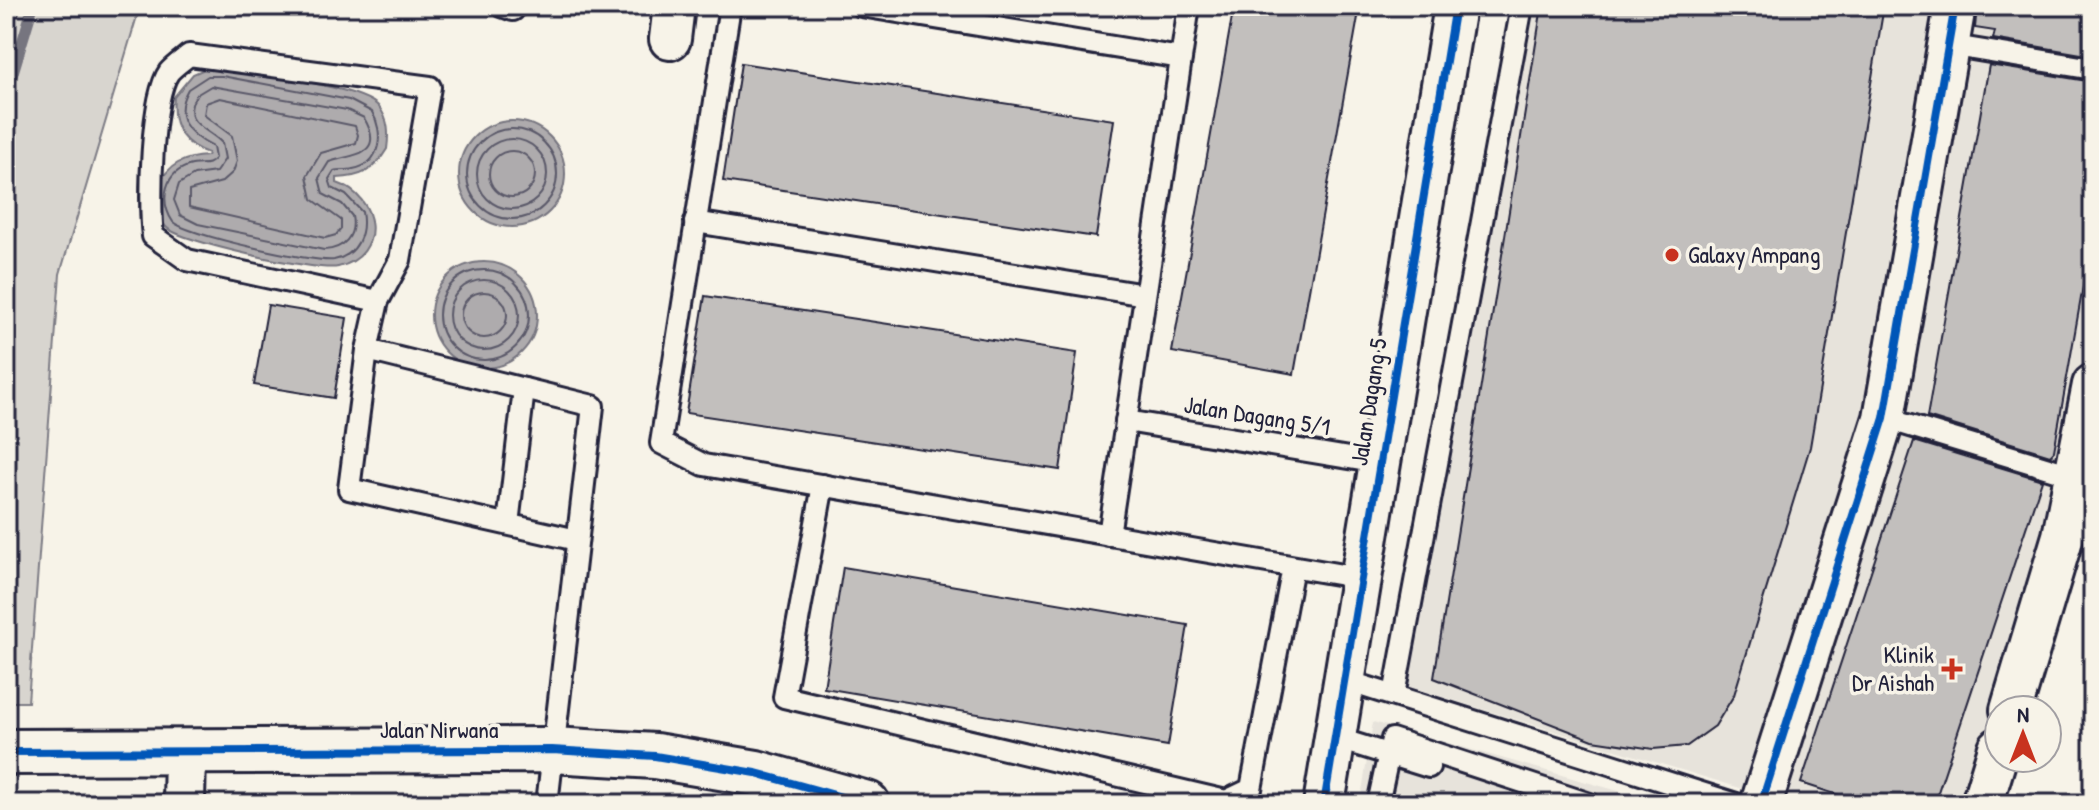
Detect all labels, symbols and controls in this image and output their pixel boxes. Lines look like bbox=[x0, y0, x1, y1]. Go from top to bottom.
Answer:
place label: Galaxy Ampang bbox=[1688, 238, 1820, 270]
marker: Galaxy Ampang bbox=[1663, 246, 1681, 264]
street label: Jalan Dagang 5 bbox=[1342, 336, 1394, 468]
street label: Jalan Dagang 5/1 bbox=[1182, 388, 1332, 442]
place label: Klinik Dr Aishah bbox=[1852, 638, 1934, 698]
marker: Klinik Dr Aishah bbox=[1941, 658, 1963, 680]
north arrow bbox=[1983, 694, 2063, 774]
text: N bbox=[2017, 699, 2029, 729]
street label: Jalan Nirwana bbox=[380, 713, 498, 745]

